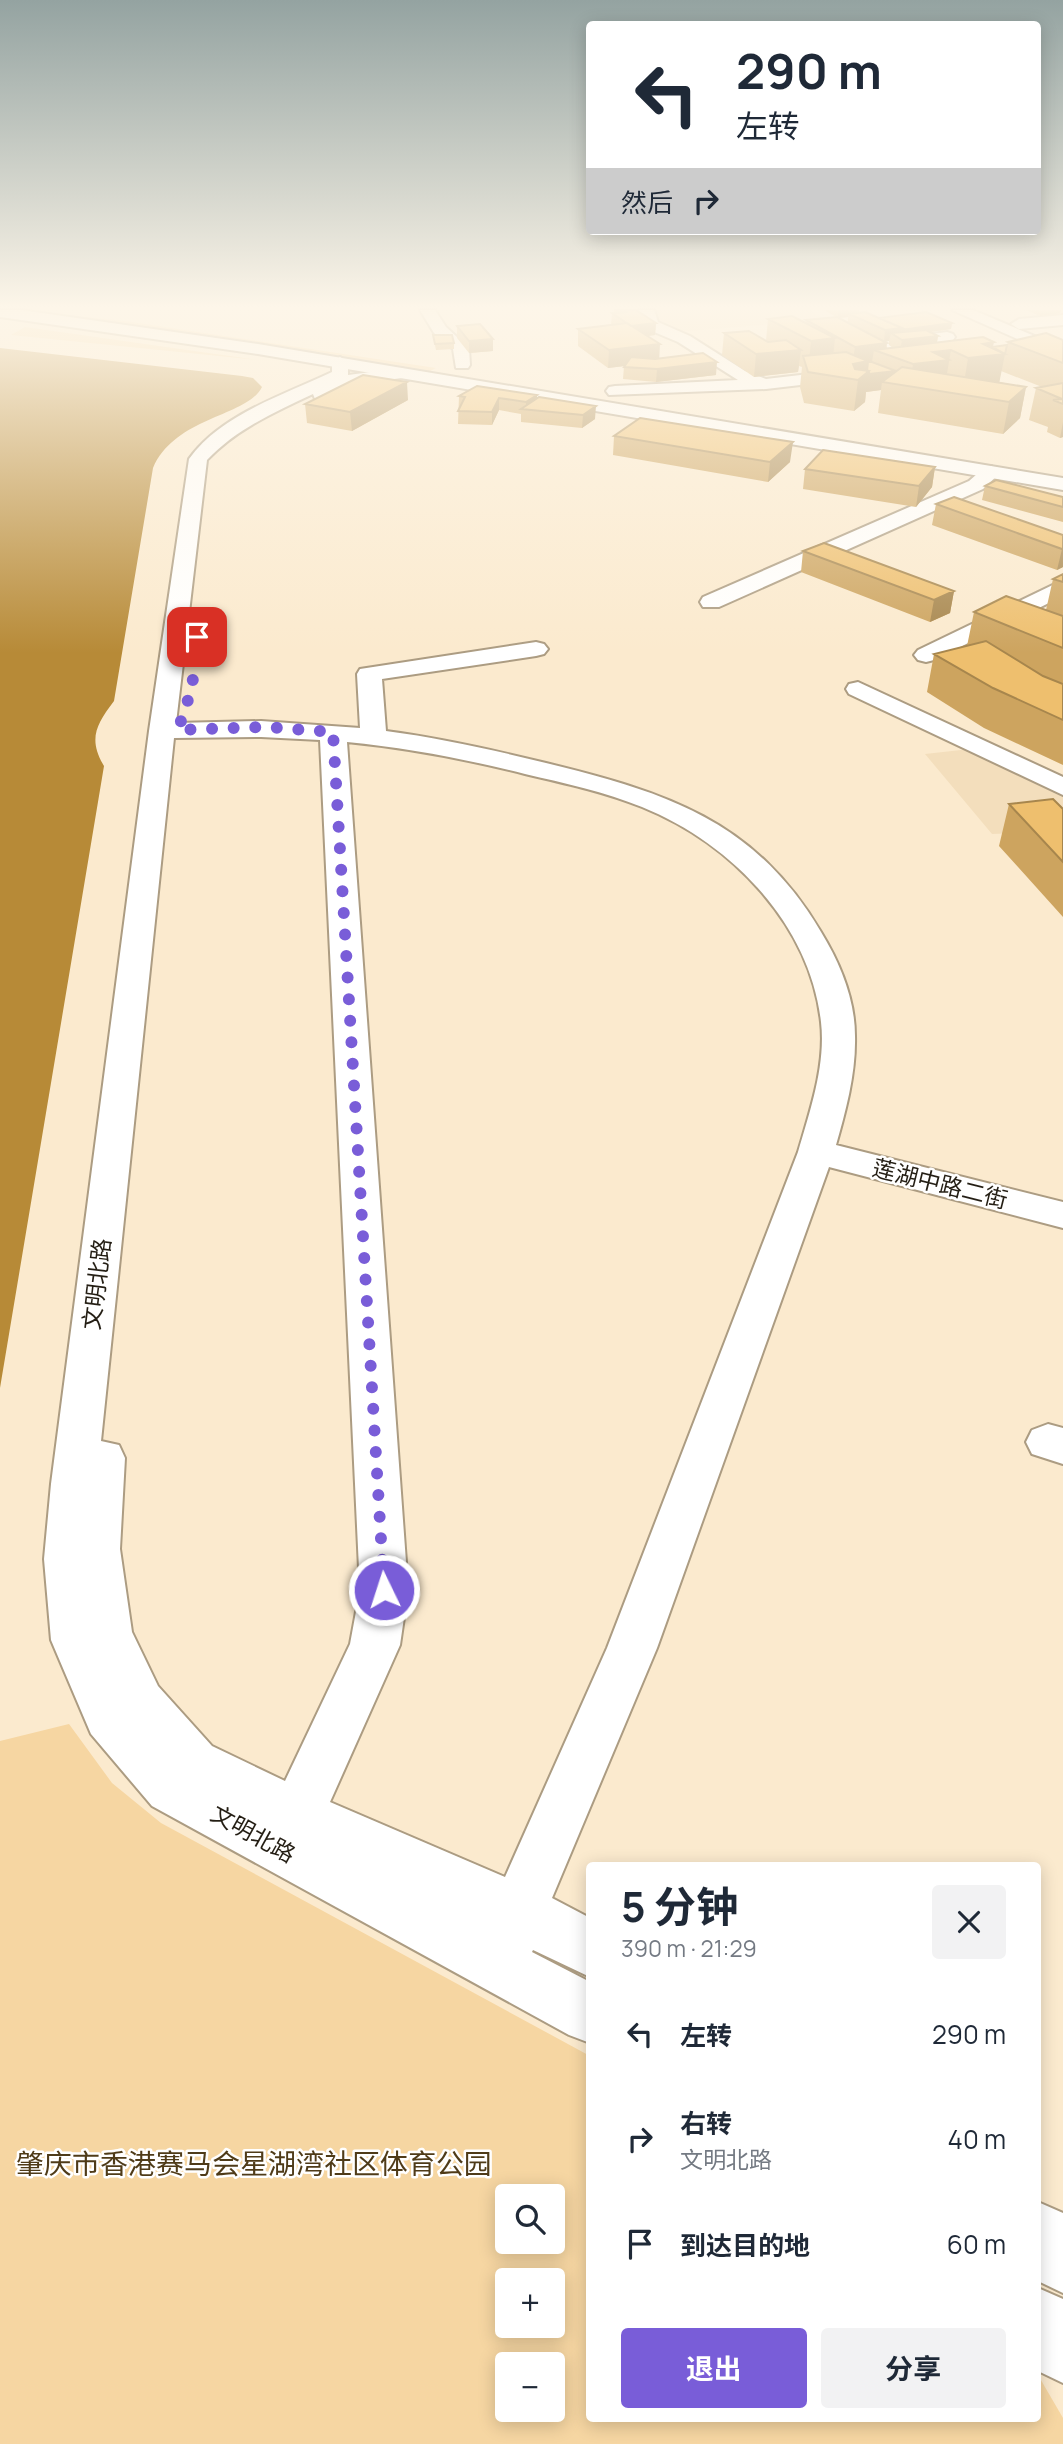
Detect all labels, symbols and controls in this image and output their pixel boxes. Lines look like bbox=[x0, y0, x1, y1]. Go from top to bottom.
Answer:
text: 290 m bbox=[736, 37, 882, 104]
icon: left bbox=[621, 49, 712, 140]
text: 左转 bbox=[736, 104, 800, 148]
icon: right bbox=[687, 182, 725, 220]
text: 然后 bbox=[621, 184, 673, 220]
pin bbox=[167, 607, 227, 667]
icon: arrive bbox=[178, 618, 216, 656]
street label: 莲湖中路二街 bbox=[869, 1151, 1011, 1215]
street label: 文明北路 bbox=[75, 1236, 117, 1331]
position arrow bbox=[347, 1553, 421, 1627]
street label: 文明北路 bbox=[205, 1797, 301, 1869]
text: 5 分钟 bbox=[621, 1877, 738, 1935]
button: close bbox=[932, 1885, 1006, 1959]
text: 390 m · 21:29 bbox=[621, 1932, 757, 1964]
icon: left bbox=[621, 2015, 659, 2053]
text: 290 m bbox=[932, 2016, 1006, 2052]
text: 左转 bbox=[680, 2017, 732, 2053]
text: 右转 bbox=[680, 2105, 732, 2141]
icon: right bbox=[621, 2120, 659, 2158]
text: 40 m bbox=[948, 2121, 1006, 2157]
text: 文明北路 bbox=[680, 2143, 772, 2175]
park label: 肇庆市香港赛马会星湖湾社区体育公园 bbox=[16, 2144, 492, 2182]
map controls bbox=[495, 2184, 565, 2422]
button: search bbox=[495, 2184, 565, 2254]
icon: arrive bbox=[621, 2225, 659, 2263]
text: 60 m bbox=[947, 2226, 1006, 2262]
text: 到达目的地 bbox=[680, 2227, 810, 2263]
button: + bbox=[495, 2268, 565, 2338]
button: 退出 bbox=[621, 2328, 807, 2408]
button: 分享 bbox=[821, 2328, 1006, 2408]
button: − bbox=[495, 2352, 565, 2422]

